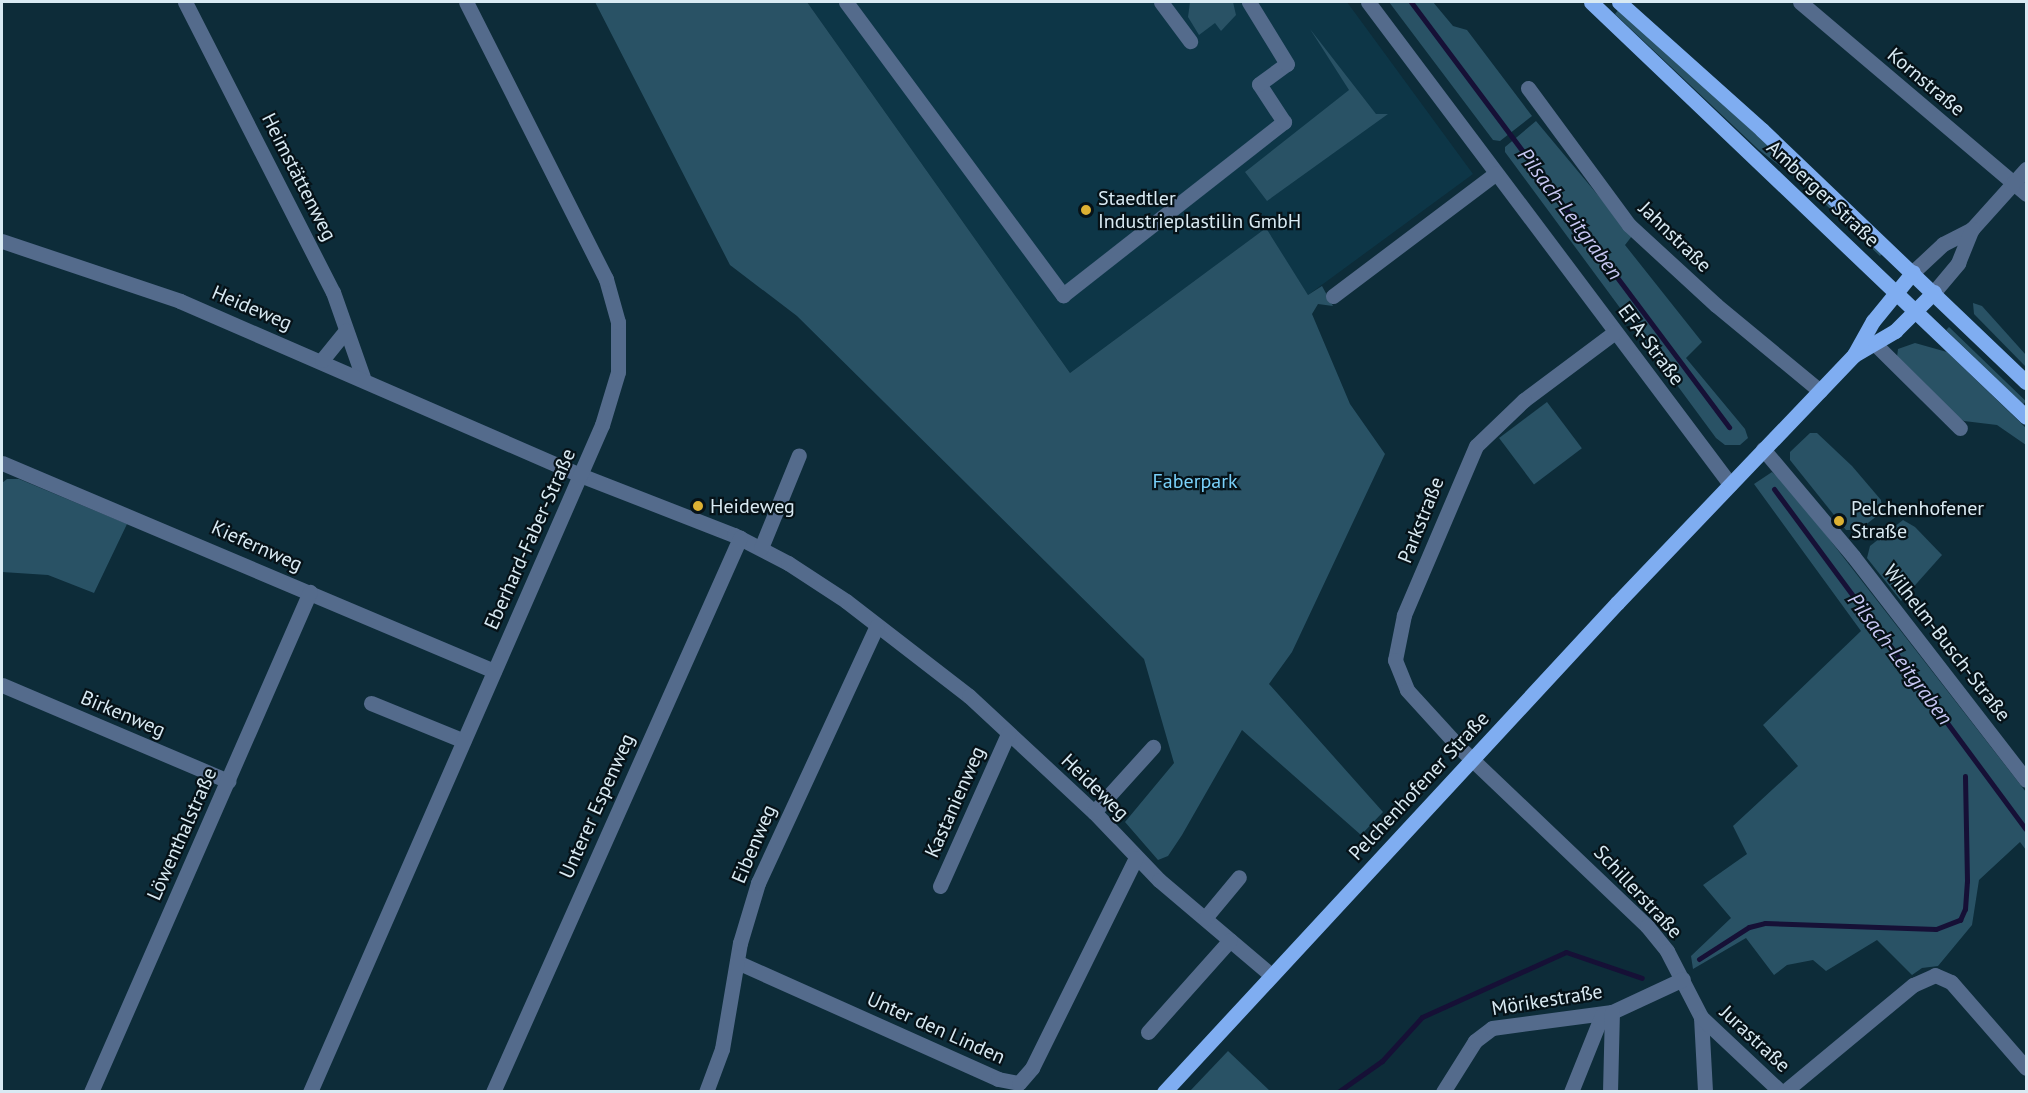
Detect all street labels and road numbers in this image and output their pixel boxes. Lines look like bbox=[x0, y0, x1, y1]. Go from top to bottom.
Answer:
street label: Kornstraße bbox=[1882, 43, 1970, 121]
street label: Heimstättenweg bbox=[257, 109, 341, 245]
street label: Amberger Straße bbox=[1762, 136, 1884, 252]
street label: Jahnstraße bbox=[1634, 197, 1716, 277]
street label: Heideweg bbox=[208, 280, 296, 336]
street label: EFA-Straße bbox=[1613, 300, 1689, 390]
street label: Eberhard-Faber-Straße bbox=[479, 445, 581, 633]
street label: Parkstraße bbox=[1393, 473, 1449, 567]
street label: Kiefernweg bbox=[208, 515, 306, 577]
street label: Wilhelm-Busch-Straße bbox=[1878, 560, 2016, 726]
street label: Birkenweg bbox=[77, 685, 169, 743]
street label: Pelchenhofener Straße bbox=[1344, 707, 1494, 865]
street label: Unterer Espenweg bbox=[554, 730, 640, 882]
street label: Kastanienweg bbox=[920, 743, 990, 861]
street label: Heideweg bbox=[1056, 749, 1134, 825]
street label: Löwenthalstraße bbox=[142, 764, 222, 904]
street label: Eibenweg bbox=[727, 801, 781, 887]
street label: Schillerstraße bbox=[1589, 840, 1687, 944]
street label: Mörikestraße bbox=[1490, 979, 1604, 1021]
street label: Unter den Linden bbox=[863, 987, 1009, 1069]
street label: Jurastraße bbox=[1715, 1000, 1795, 1078]

